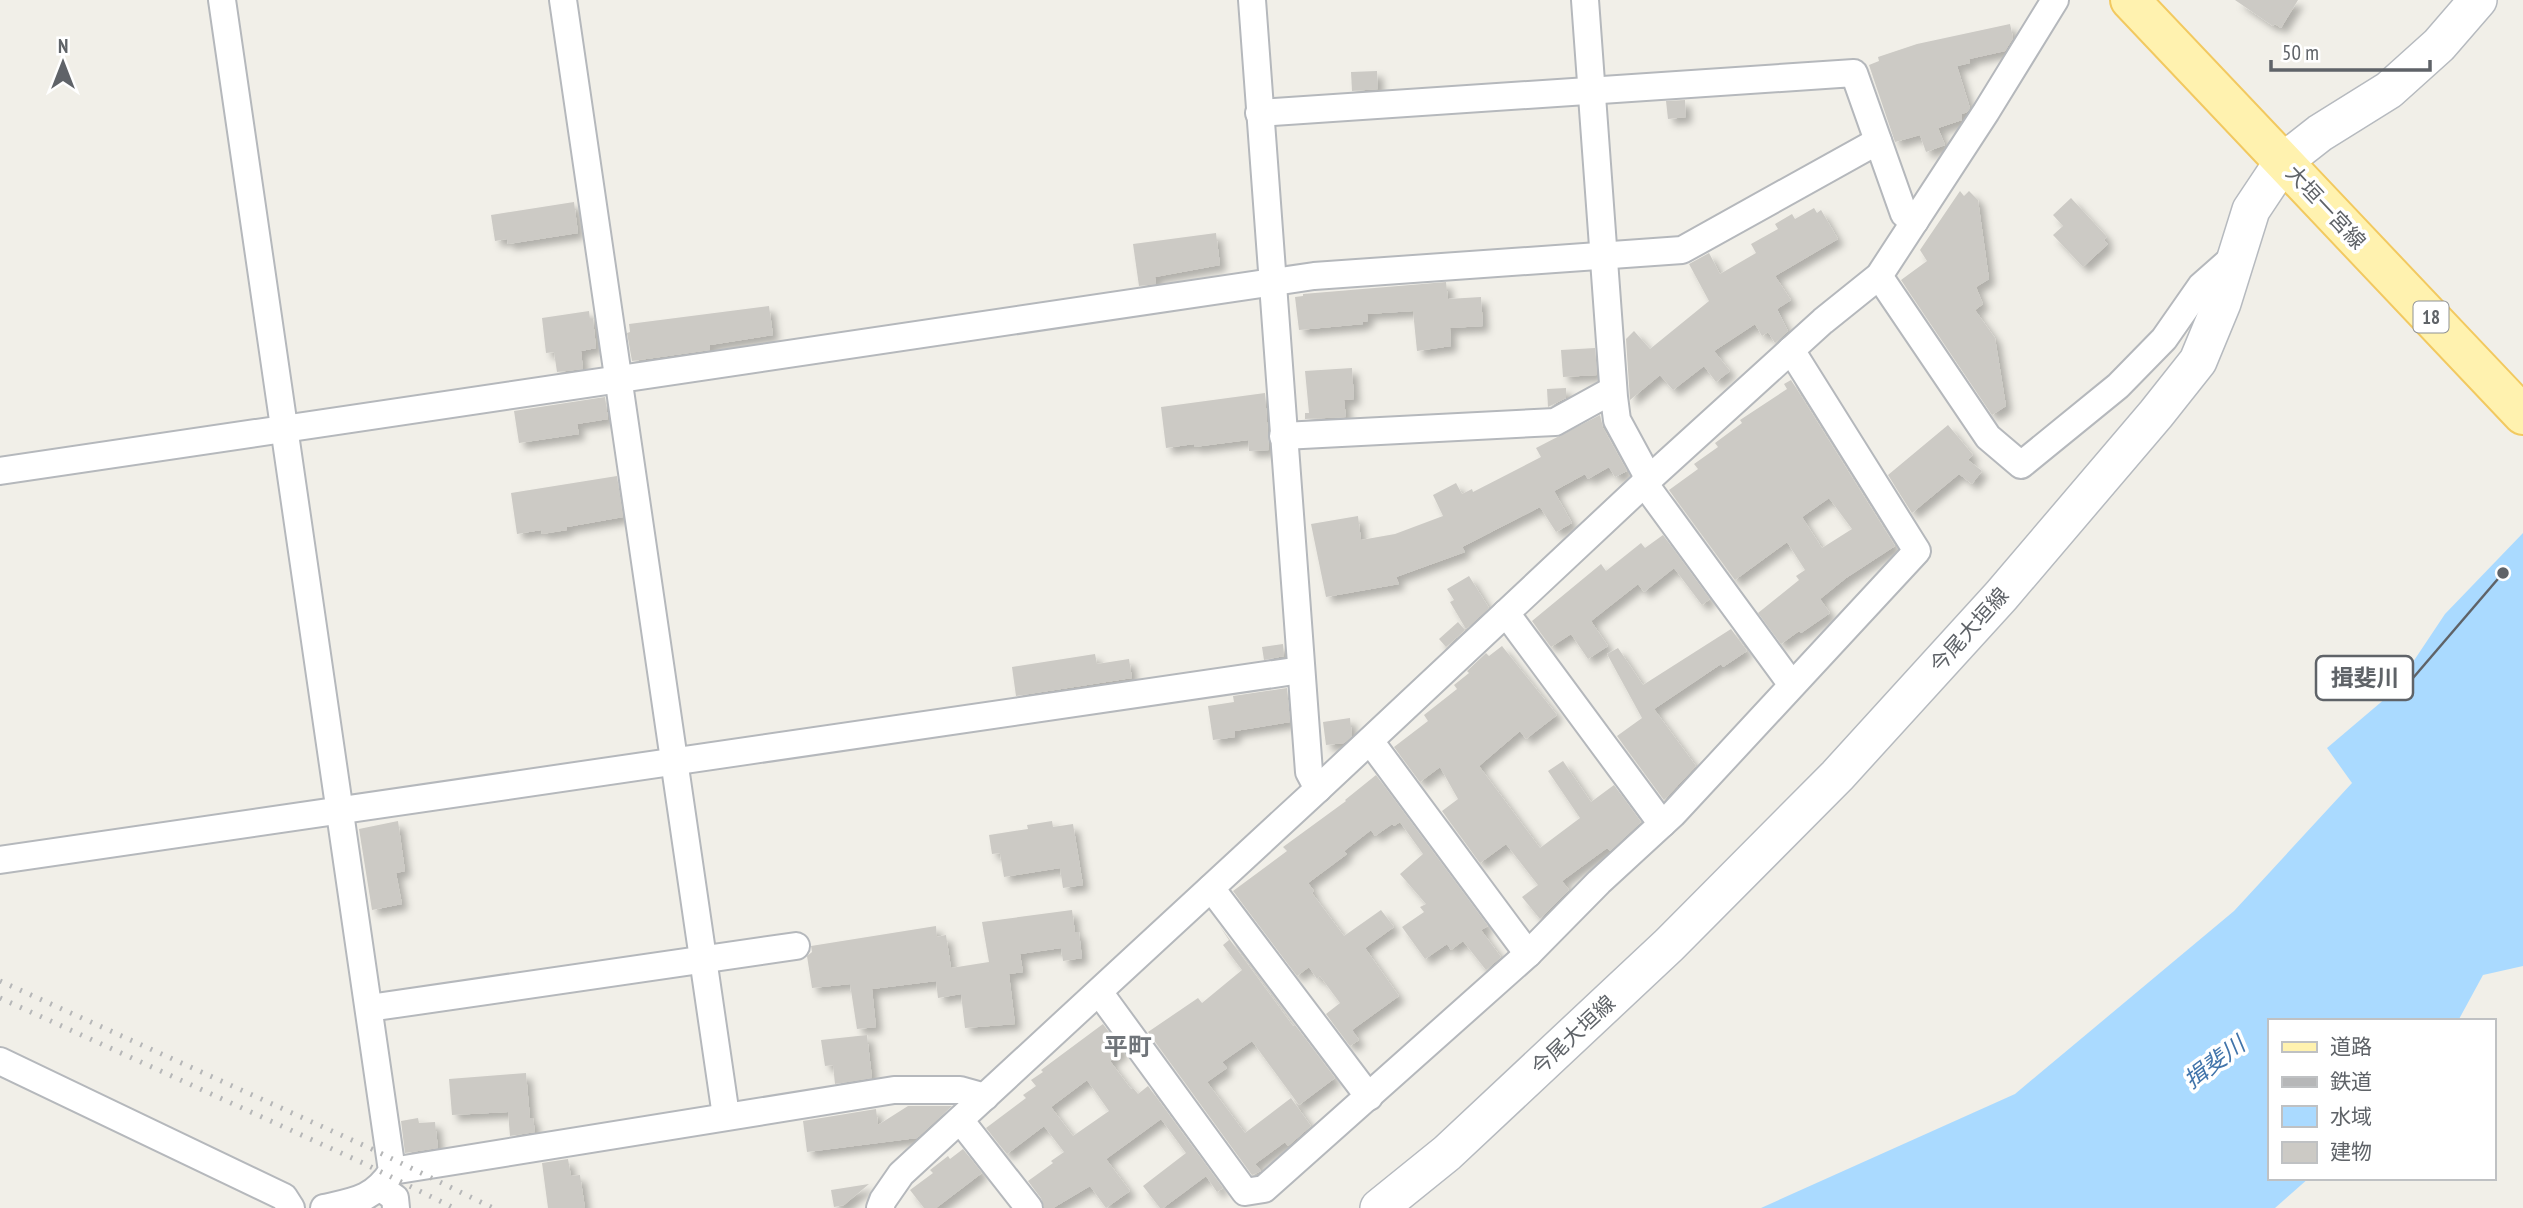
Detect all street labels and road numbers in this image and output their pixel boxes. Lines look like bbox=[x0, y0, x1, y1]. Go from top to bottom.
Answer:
street label: 大垣一宮線 bbox=[2280, 159, 2372, 255]
road number: 18 bbox=[2414, 302, 2448, 332]
street label: 今尾大垣線 bbox=[1924, 582, 2014, 678]
street label: 今尾大垣線 bbox=[1525, 989, 1621, 1081]

